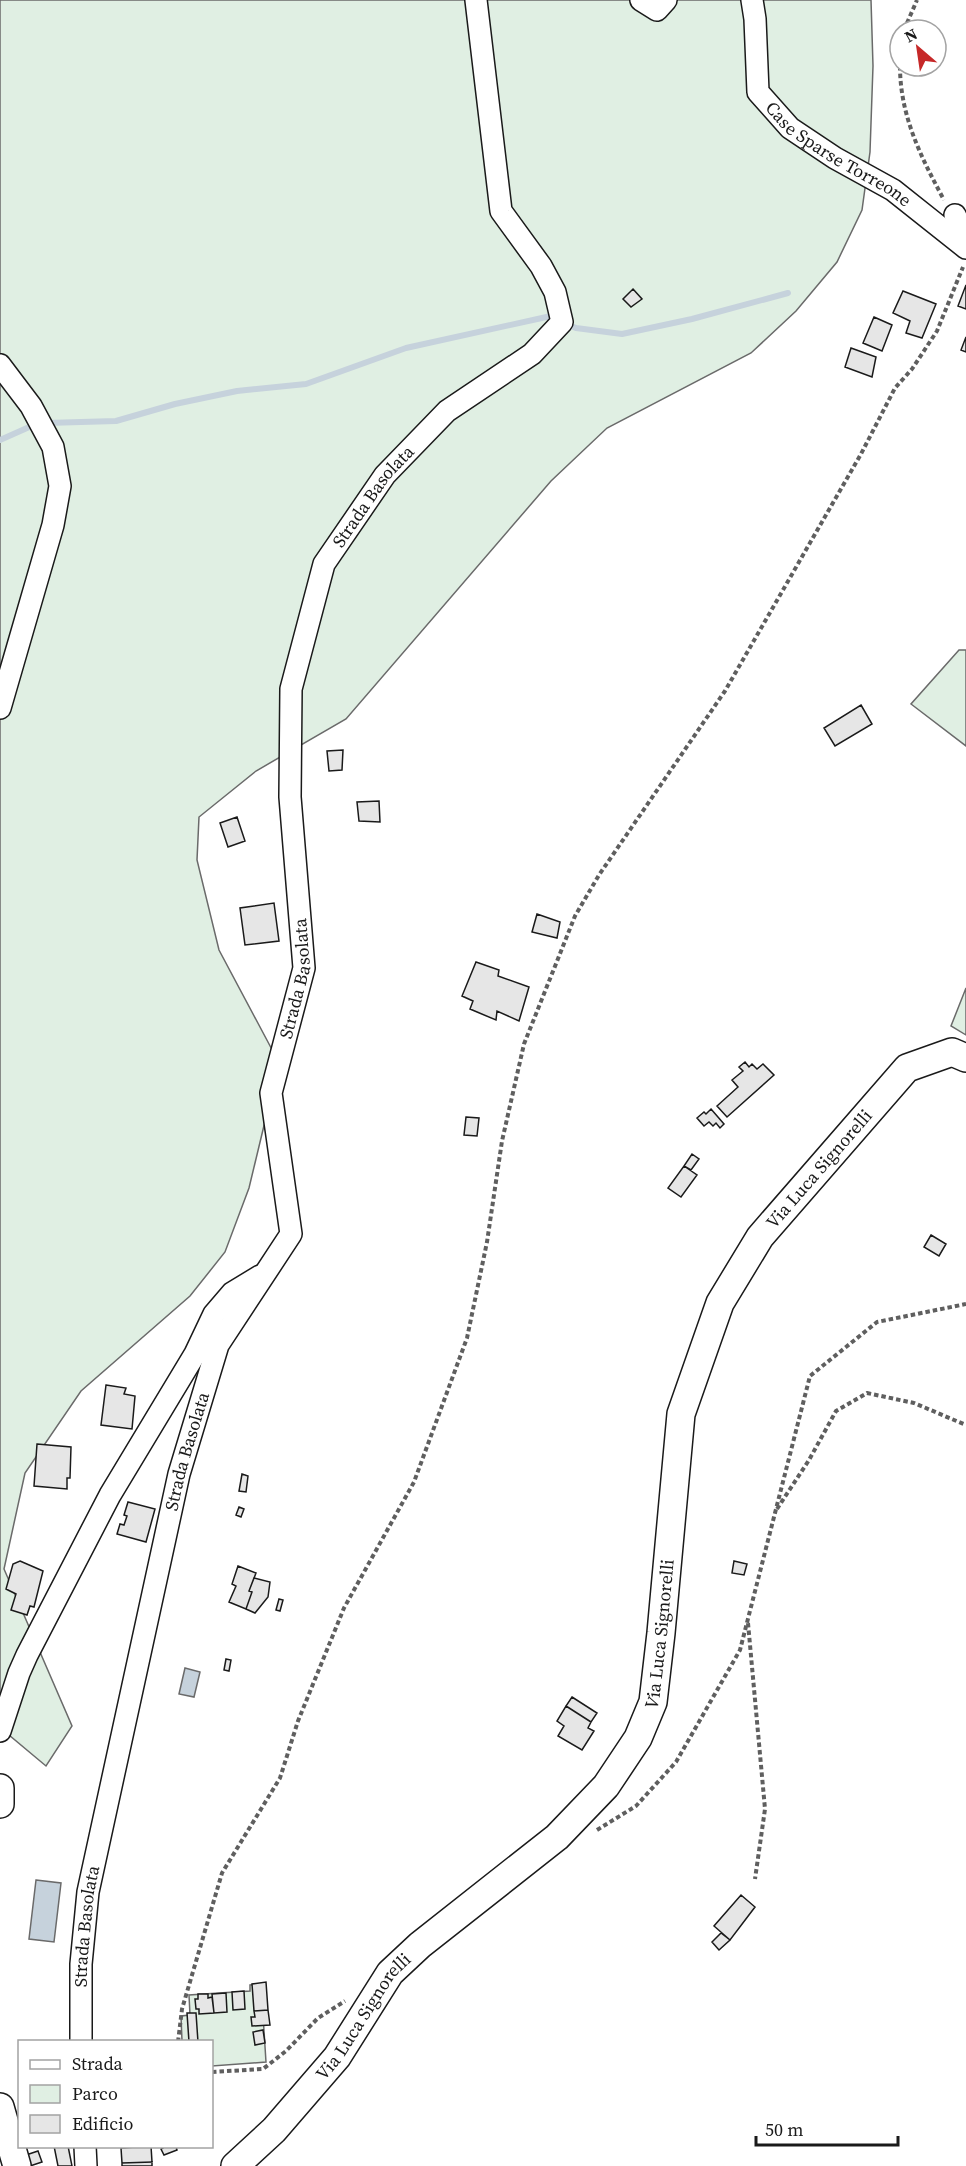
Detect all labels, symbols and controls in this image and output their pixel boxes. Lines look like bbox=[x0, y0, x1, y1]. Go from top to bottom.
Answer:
north arrow bbox=[888, 18, 948, 78]
text: N bbox=[900, 22, 921, 47]
street label: Case Sparse Torreone bbox=[760, 96, 917, 212]
street label: Strada Basolata bbox=[326, 439, 420, 552]
street label: Strada Basolata bbox=[273, 917, 317, 1041]
street label: Via Luca Signorelli bbox=[760, 1104, 878, 1234]
street label: Strada Basolata bbox=[158, 1388, 215, 1513]
street label: Via Luca Signorelli bbox=[638, 1558, 680, 1713]
street label: Strada Basolata bbox=[68, 1862, 106, 1987]
street label: Via Luca Signorelli bbox=[310, 1947, 416, 2085]
legend bbox=[18, 2040, 213, 2148]
text: Strada bbox=[72, 2051, 123, 2076]
text: Parco bbox=[72, 2081, 118, 2106]
scale bar bbox=[756, 2109, 898, 2147]
text: Edificio bbox=[72, 2111, 133, 2136]
text: 50 m bbox=[765, 2117, 803, 2142]

